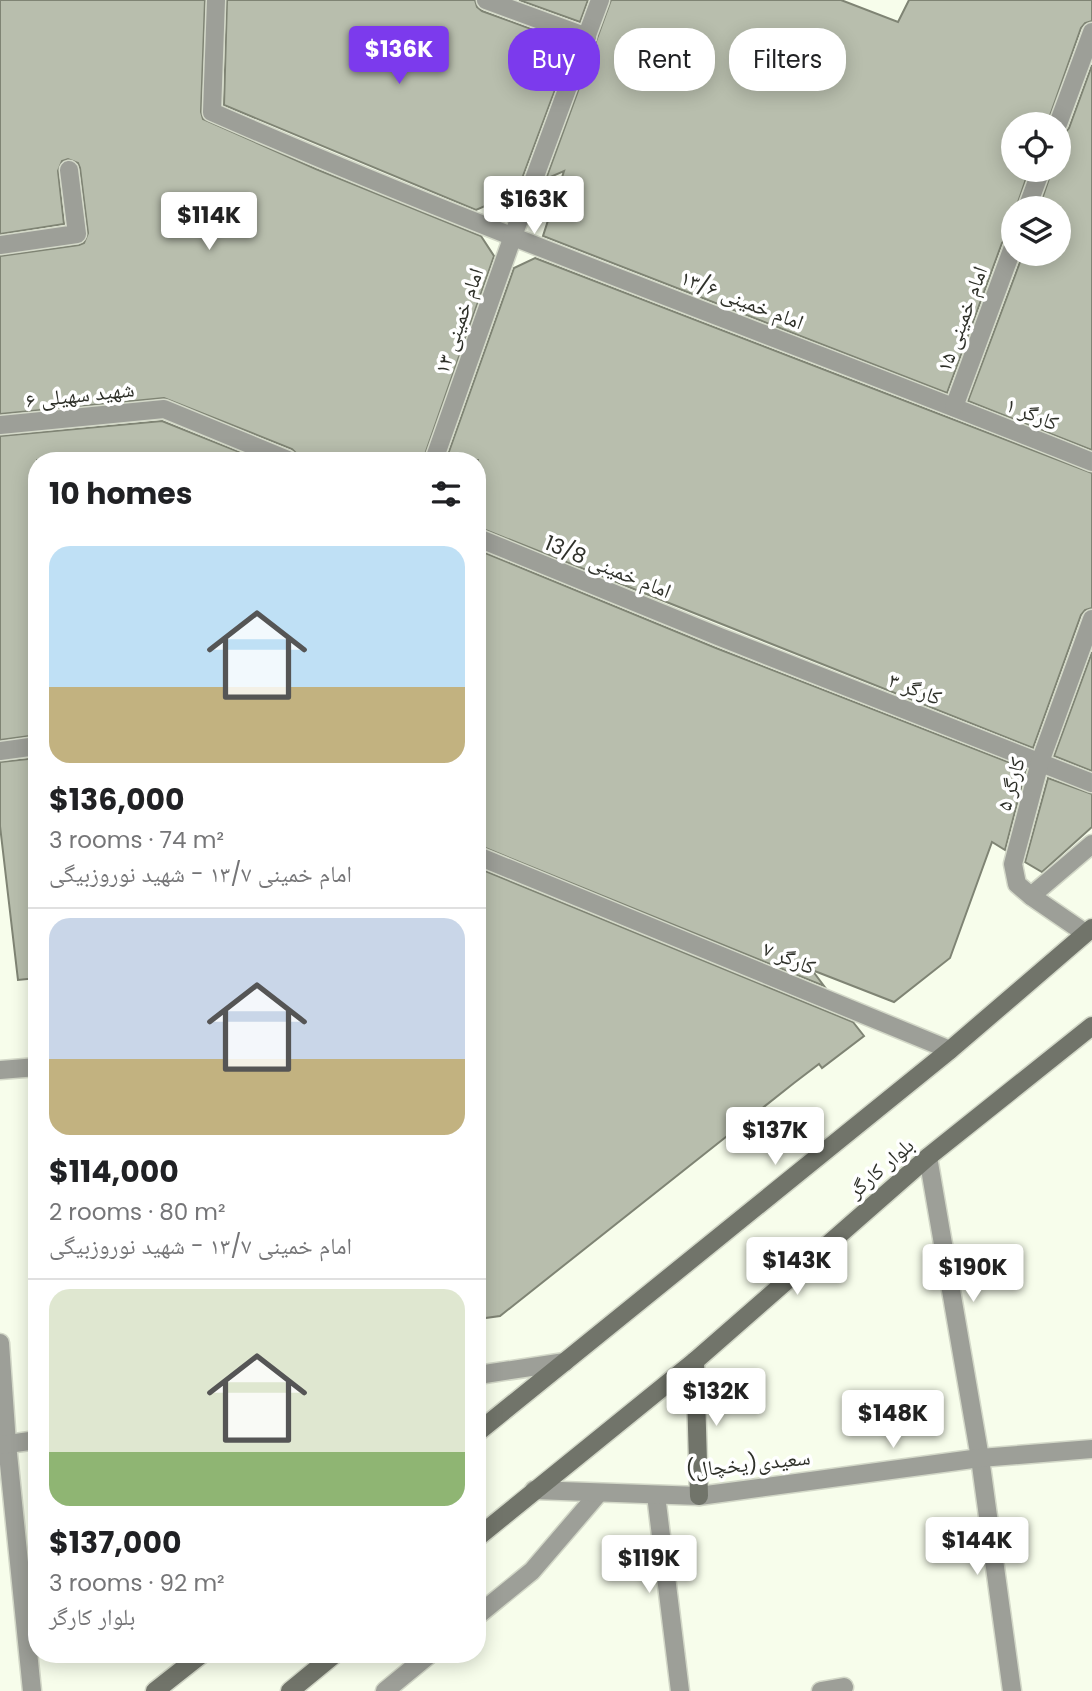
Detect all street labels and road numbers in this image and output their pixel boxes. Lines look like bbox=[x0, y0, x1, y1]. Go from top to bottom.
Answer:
street label: امام خمینی ۱۵ bbox=[929, 262, 994, 376]
street label: امام خمینی ۱۳/۶ bbox=[676, 263, 808, 336]
street label: امام خمینی ۱۳ bbox=[427, 264, 490, 378]
street label: شهید سهیلی ۶ bbox=[24, 374, 136, 415]
street label: کارگر ۱ bbox=[1002, 390, 1063, 437]
street label: امام خمینی 13/8 bbox=[541, 528, 676, 605]
street label: کارگر ۳ bbox=[885, 665, 946, 712]
street label: کارگر ۵ bbox=[989, 753, 1032, 814]
street label: کارگر ۷ bbox=[759, 934, 820, 981]
street label: بلوار کارگر bbox=[841, 1131, 920, 1205]
street label: سعیدی(یخچال) bbox=[684, 1443, 812, 1484]

